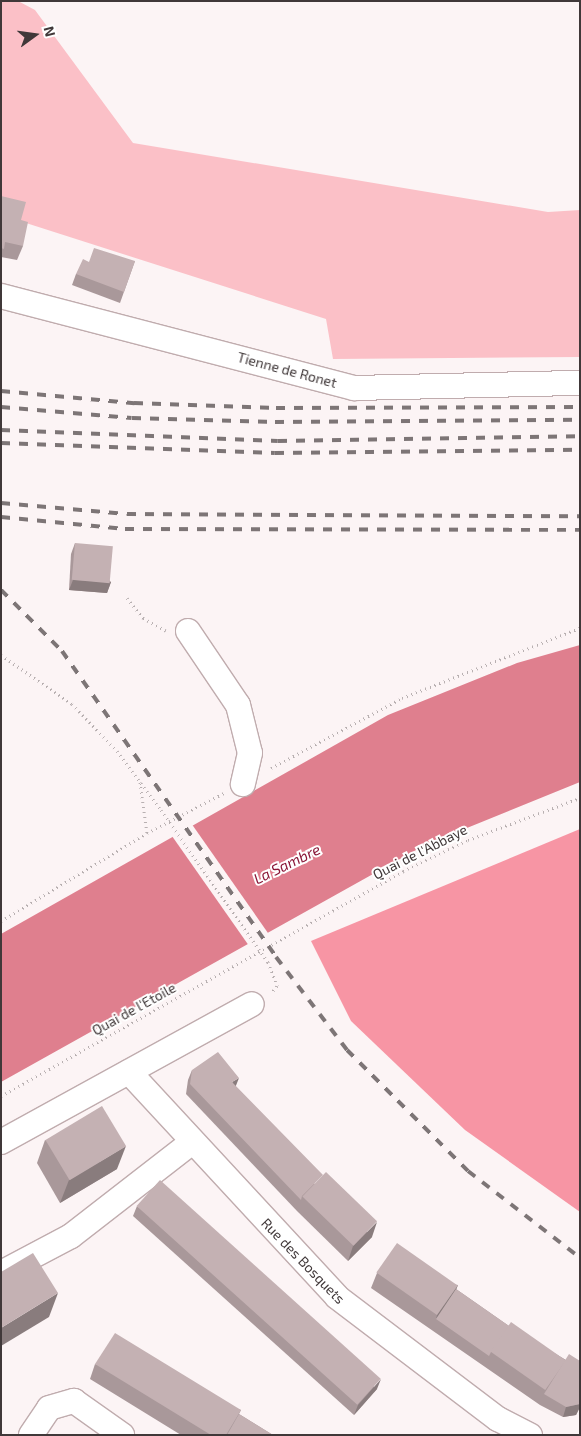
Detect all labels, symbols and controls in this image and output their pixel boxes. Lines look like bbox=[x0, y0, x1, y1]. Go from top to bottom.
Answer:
north arrow bbox=[10, 10, 60, 60]
text: N bbox=[41, 24, 60, 38]
street label: Tienne de Ronet bbox=[235, 349, 339, 391]
street label: Quai de l'Abbaye bbox=[370, 821, 470, 883]
water label: La Sambre bbox=[251, 840, 323, 888]
street label: Quai de l'Etoile bbox=[89, 979, 179, 1039]
street label: Rue des Bosquets bbox=[258, 1215, 348, 1307]

